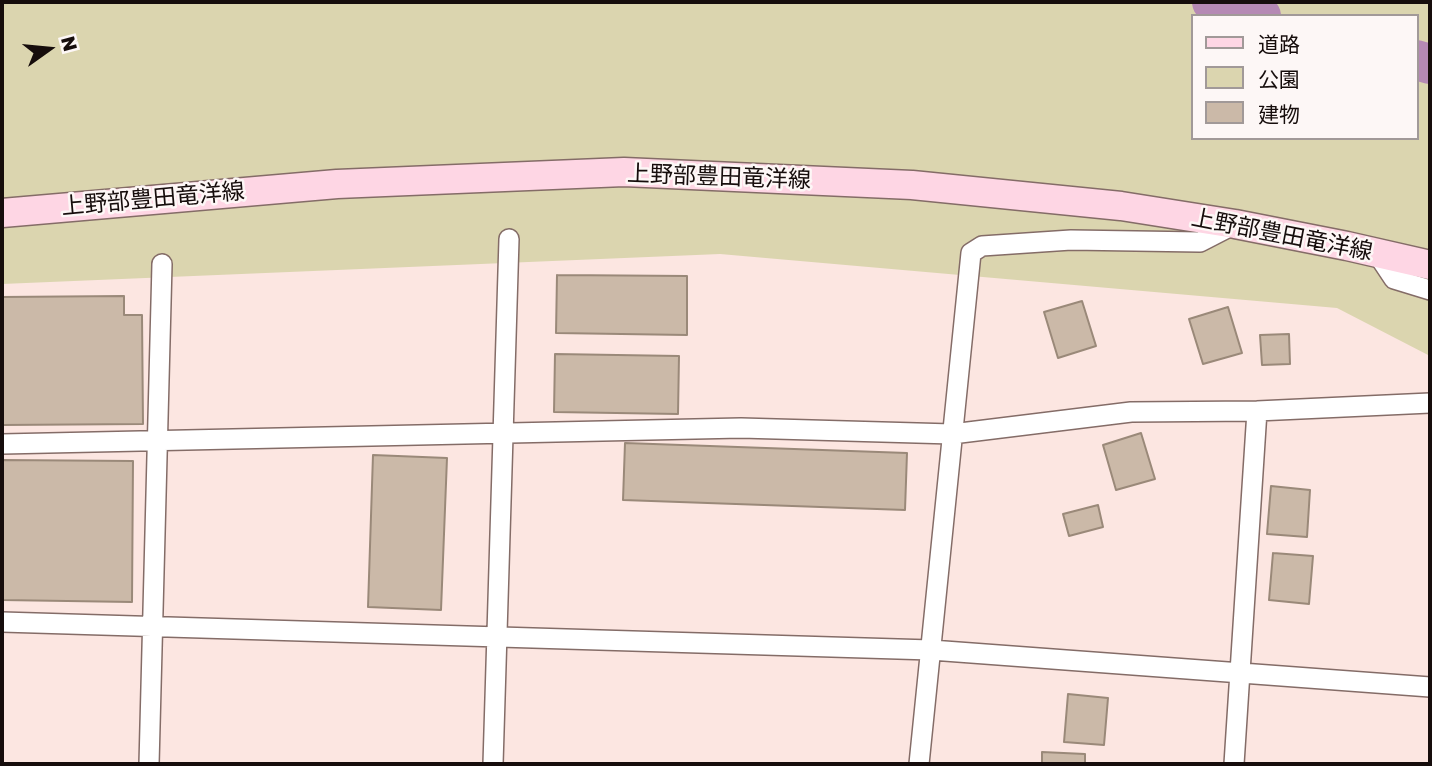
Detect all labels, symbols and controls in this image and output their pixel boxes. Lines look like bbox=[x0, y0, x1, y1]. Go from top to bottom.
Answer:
north arrow bbox=[14, 14, 84, 84]
legend bbox=[1190, 14, 1418, 140]
text: 道路 bbox=[1258, 31, 1300, 57]
text: N bbox=[57, 33, 83, 53]
text: 公園 bbox=[1258, 66, 1300, 92]
text: 建物 bbox=[1258, 101, 1300, 127]
street label: 上野部豊田竜洋線 bbox=[627, 160, 811, 194]
street label: 上野部豊田竜洋線 bbox=[60, 177, 246, 221]
street label: 上野部豊田竜洋線 bbox=[1189, 204, 1375, 266]

